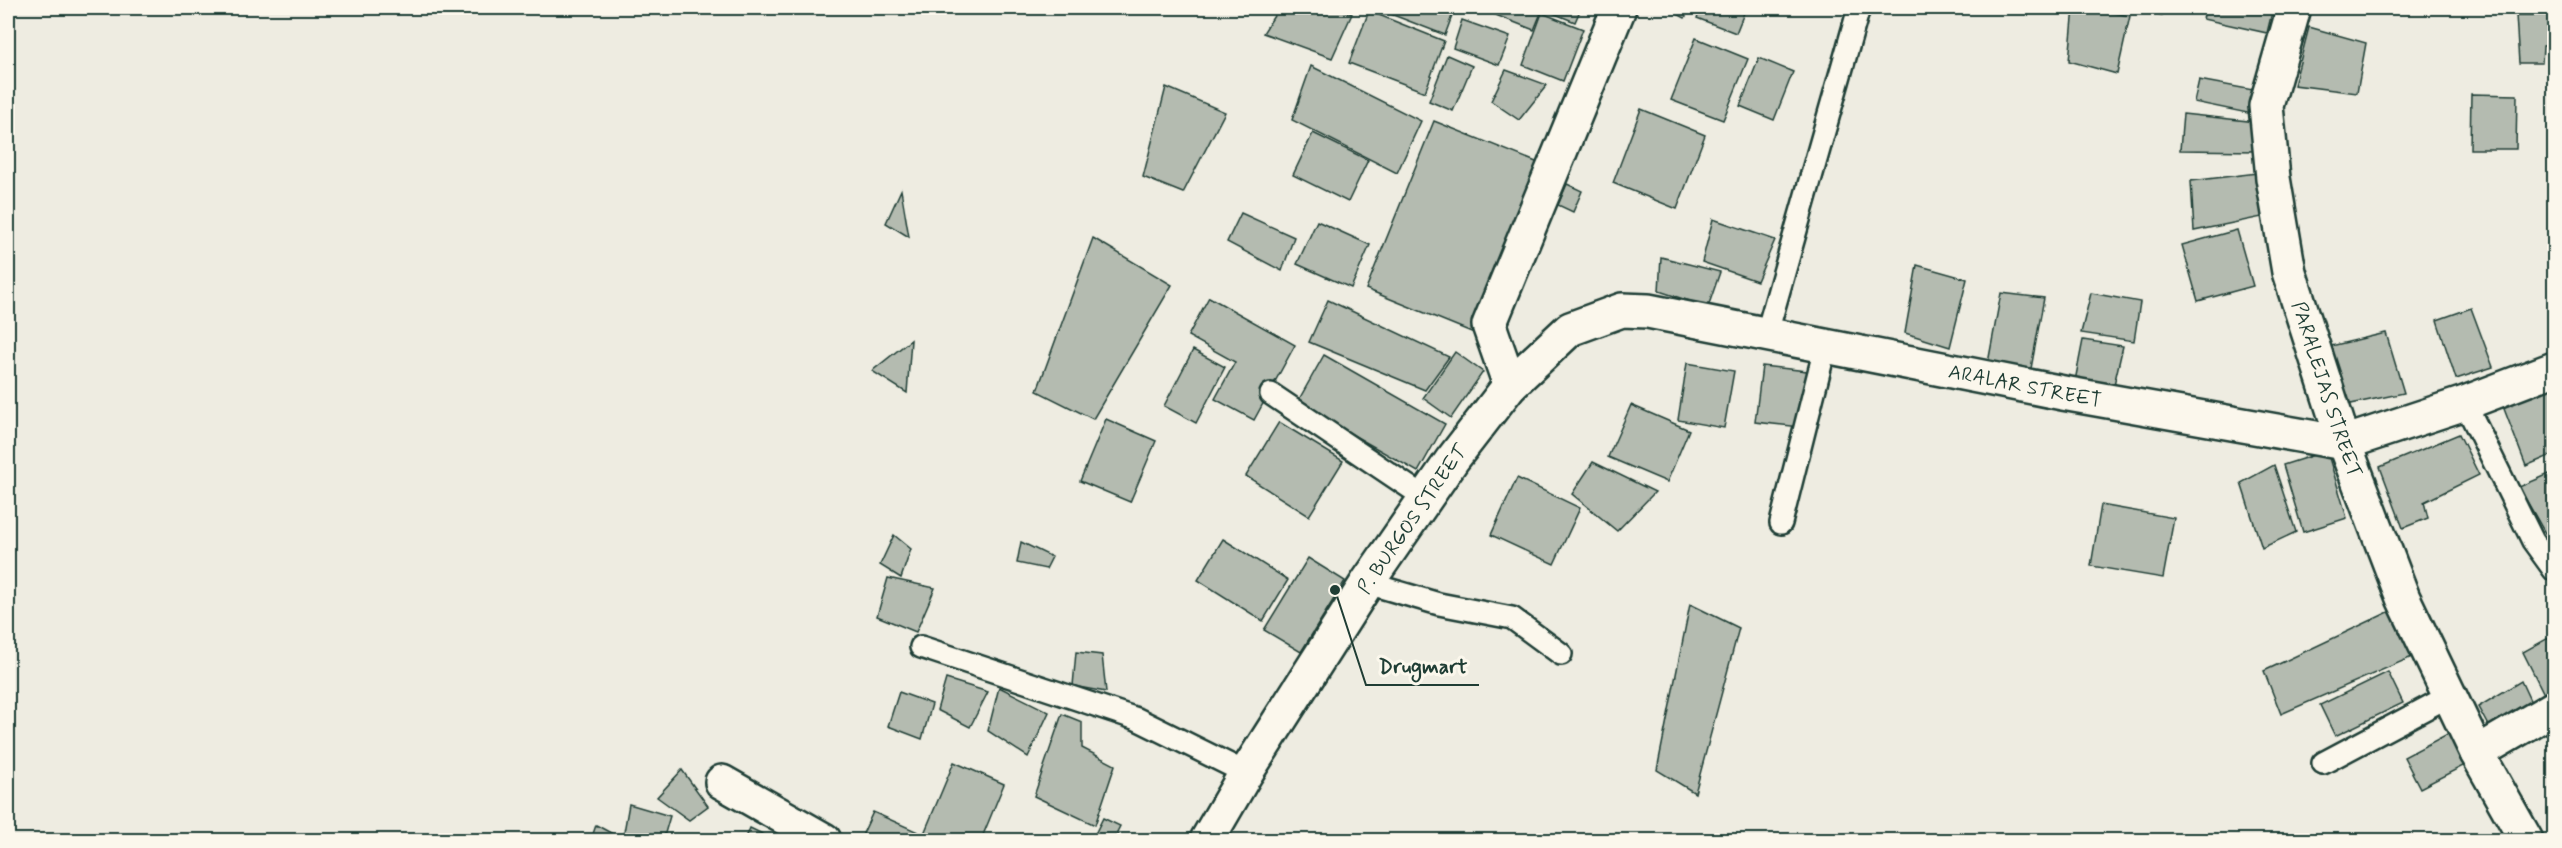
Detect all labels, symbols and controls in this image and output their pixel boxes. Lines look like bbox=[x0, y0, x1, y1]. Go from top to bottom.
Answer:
street label: PARALEJAS STREET bbox=[2284, 298, 2368, 482]
street label: ARALAR STREET bbox=[1946, 359, 2104, 415]
street label: P. BURGOS STREET bbox=[1352, 438, 1475, 599]
callout: Drugmart bbox=[1366, 646, 1479, 685]
text: Drugmart bbox=[1378, 653, 1468, 683]

